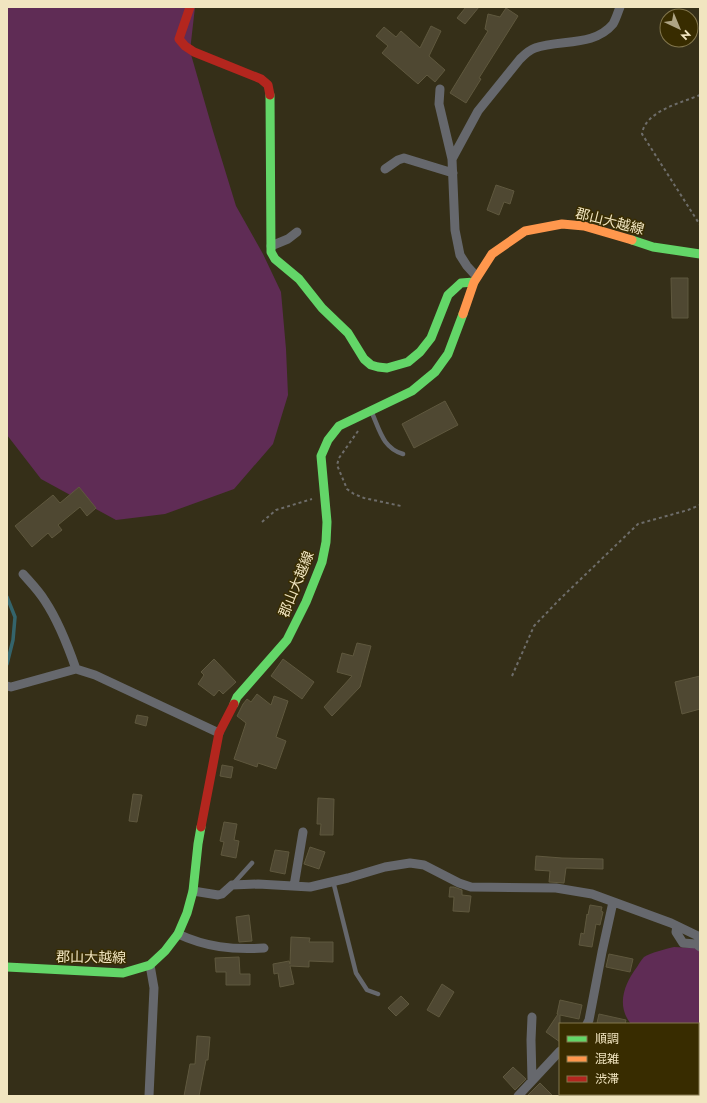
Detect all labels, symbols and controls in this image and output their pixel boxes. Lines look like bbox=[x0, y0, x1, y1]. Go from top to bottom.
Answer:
north arrow bbox=[659, 8, 699, 48]
text: N bbox=[677, 26, 695, 44]
street label: 郡山大越線 bbox=[574, 203, 646, 239]
street label: 郡山大越線 bbox=[274, 548, 318, 620]
street label: 郡山大越線 bbox=[56, 946, 126, 968]
legend bbox=[559, 1023, 699, 1095]
text: 順調 bbox=[595, 1030, 619, 1048]
text: 混雑 bbox=[595, 1050, 619, 1068]
text: 渋滞 bbox=[595, 1070, 619, 1088]

